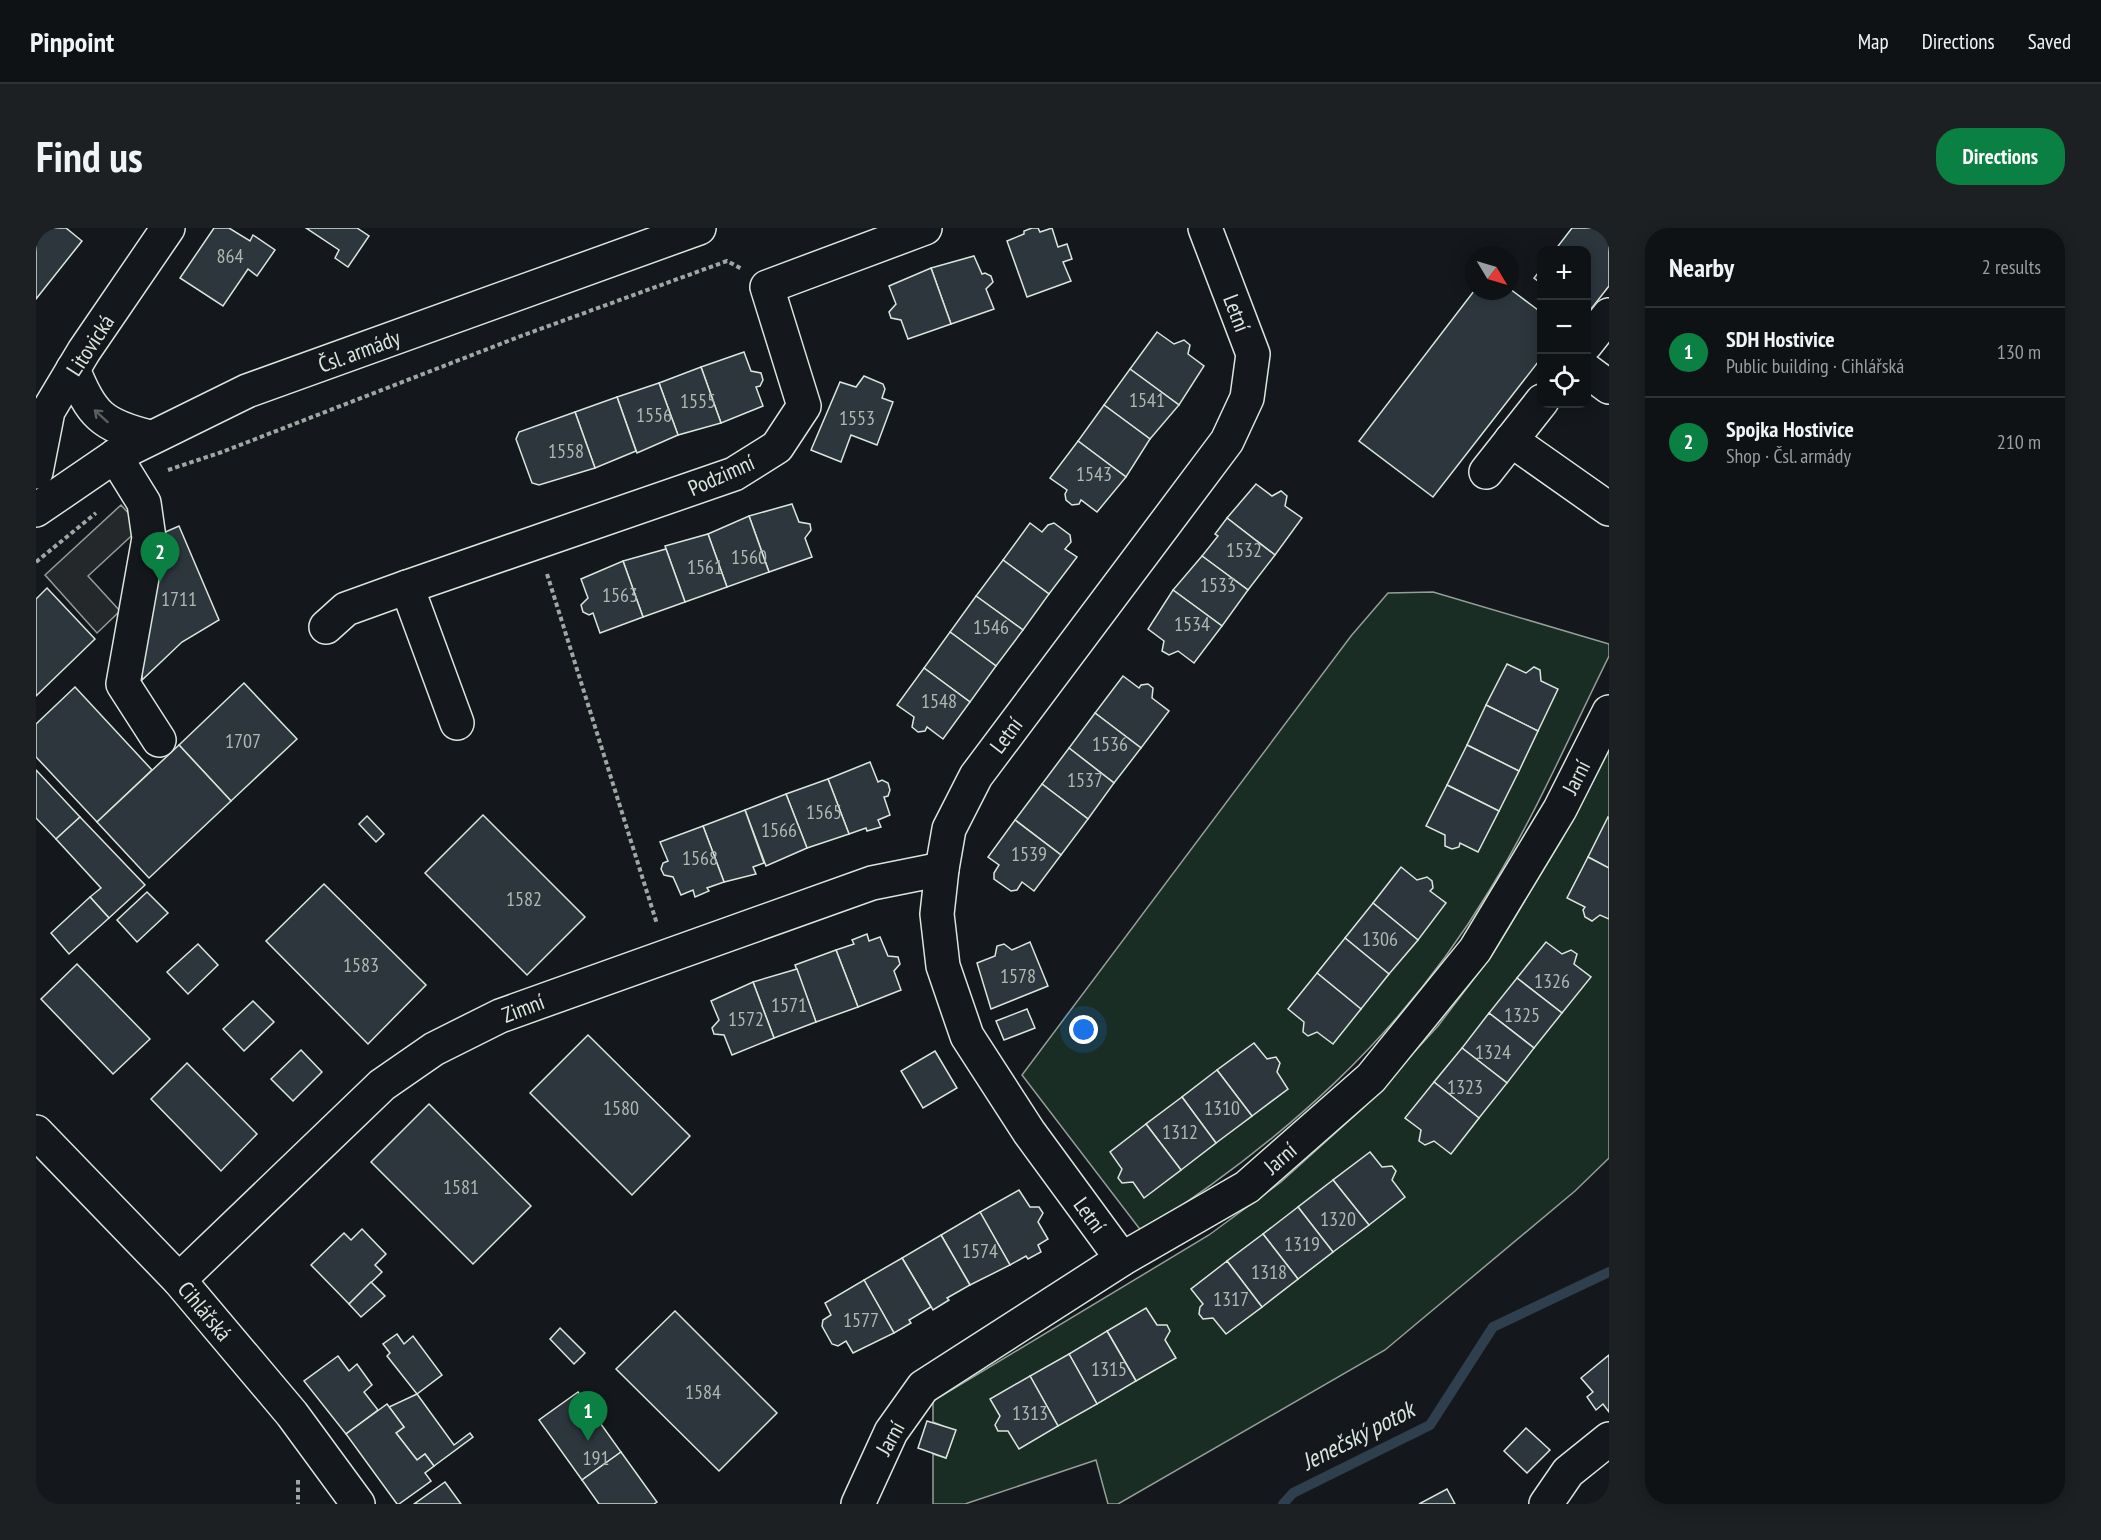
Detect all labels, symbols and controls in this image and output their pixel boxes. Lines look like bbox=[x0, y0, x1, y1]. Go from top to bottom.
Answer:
text: Pinpoint bbox=[30, 23, 114, 60]
text: Map bbox=[1858, 28, 1889, 55]
text: Directions bbox=[1922, 28, 1995, 55]
text: Saved bbox=[2028, 28, 2071, 55]
button: Directions bbox=[1936, 128, 2065, 185]
text: Find us bbox=[36, 129, 143, 184]
house number: 864 bbox=[217, 243, 244, 269]
north arrow bbox=[1465, 246, 1519, 300]
map controls bbox=[1537, 246, 1591, 408]
button: + bbox=[1537, 246, 1591, 300]
text: Nearby bbox=[1669, 251, 1734, 284]
text: 2 results bbox=[1982, 254, 2041, 280]
street label: Letní bbox=[1217, 290, 1257, 336]
button: − bbox=[1537, 300, 1591, 354]
street label: Litovická bbox=[60, 309, 120, 381]
street label: Čsl. armády bbox=[314, 323, 405, 379]
text: SDH Hostivice bbox=[1726, 325, 1835, 353]
text: 1 bbox=[1684, 339, 1693, 365]
text: 130 m bbox=[1997, 339, 2041, 365]
text: Public building · Cihlářská bbox=[1726, 353, 1904, 379]
button: locate bbox=[1537, 354, 1591, 408]
house number: 1541 bbox=[1129, 387, 1165, 413]
house number: 1555 bbox=[680, 388, 716, 414]
house number: 1556 bbox=[636, 402, 672, 428]
house number: 1553 bbox=[839, 405, 875, 431]
one-way arrow bbox=[93, 409, 109, 423]
text: Spojka Hostivice bbox=[1726, 415, 1854, 443]
text: 2 bbox=[1684, 429, 1693, 455]
text: 210 m bbox=[1997, 429, 2041, 455]
house number: 1558 bbox=[548, 438, 584, 464]
text: Shop · Čsl. armády bbox=[1726, 443, 1851, 469]
street label: Podzimní bbox=[683, 448, 759, 502]
house number: 1543 bbox=[1076, 461, 1112, 487]
pin: 2 bbox=[140, 532, 180, 582]
house number: 1532 bbox=[1226, 537, 1262, 563]
house number: 1560 bbox=[731, 544, 767, 570]
house number: 1561 bbox=[687, 554, 723, 580]
house number: 1533 bbox=[1200, 572, 1236, 598]
house number: 1563 bbox=[602, 582, 638, 608]
house number: 1711 bbox=[161, 586, 197, 612]
house number: 1534 bbox=[1174, 611, 1210, 637]
house number: 1546 bbox=[973, 614, 1009, 640]
house number: 1548 bbox=[921, 688, 957, 714]
street label: Letní bbox=[983, 711, 1029, 758]
house number: 1707 bbox=[225, 728, 261, 754]
house number: 1536 bbox=[1092, 731, 1128, 757]
street label: Jarní bbox=[1555, 755, 1596, 800]
house number: 1537 bbox=[1067, 767, 1103, 793]
house number: 1565 bbox=[806, 799, 842, 825]
house number: 1566 bbox=[761, 817, 797, 843]
house number: 1539 bbox=[1011, 841, 1047, 867]
house number: 1568 bbox=[682, 845, 718, 871]
house number: 1582 bbox=[506, 886, 542, 912]
house number: 1306 bbox=[1362, 926, 1398, 952]
house number: 1583 bbox=[343, 952, 379, 978]
house number: 1578 bbox=[1000, 963, 1036, 989]
house number: 1326 bbox=[1534, 968, 1570, 994]
street label: Zimní bbox=[498, 987, 548, 1029]
house number: 1571 bbox=[771, 992, 807, 1018]
house number: 1325 bbox=[1504, 1002, 1540, 1028]
house number: 1572 bbox=[728, 1006, 764, 1032]
your location bbox=[1069, 1015, 1098, 1044]
house number: 1324 bbox=[1475, 1039, 1511, 1065]
house number: 1323 bbox=[1447, 1074, 1483, 1100]
house number: 1580 bbox=[603, 1095, 639, 1121]
house number: 1310 bbox=[1204, 1095, 1240, 1121]
house number: 1312 bbox=[1162, 1119, 1198, 1145]
street label: Jarní bbox=[1257, 1136, 1302, 1181]
house number: 1581 bbox=[443, 1174, 479, 1200]
street label: Letní bbox=[1068, 1192, 1113, 1239]
house number: 1320 bbox=[1320, 1206, 1356, 1232]
house number: 1319 bbox=[1284, 1231, 1320, 1257]
house number: 1574 bbox=[962, 1238, 998, 1264]
house number: 1318 bbox=[1251, 1259, 1287, 1285]
street label: Cihlářská bbox=[172, 1275, 238, 1347]
house number: 1317 bbox=[1213, 1286, 1249, 1312]
house number: 1577 bbox=[843, 1307, 879, 1333]
house number: 1315 bbox=[1091, 1356, 1127, 1382]
house number: 1584 bbox=[685, 1379, 721, 1405]
pin: 1 bbox=[568, 1392, 608, 1441]
water label: Jenečský potok bbox=[1295, 1393, 1422, 1478]
house number: 1313 bbox=[1012, 1400, 1048, 1426]
street label: Jarní bbox=[869, 1416, 911, 1461]
house number: 191 bbox=[583, 1445, 610, 1471]

